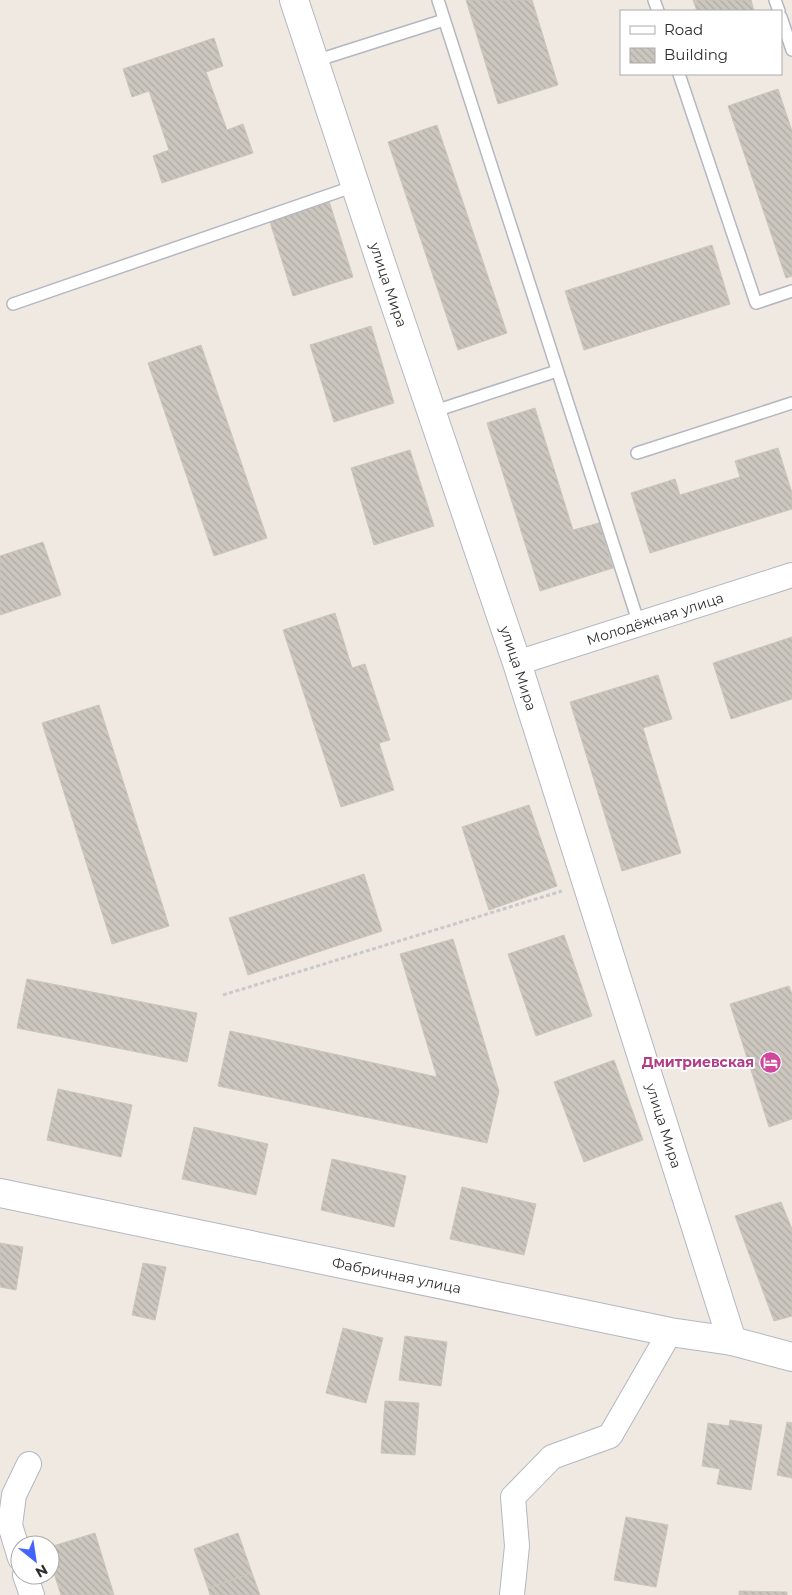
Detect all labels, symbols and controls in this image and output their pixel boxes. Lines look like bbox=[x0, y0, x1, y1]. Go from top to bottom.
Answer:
legend bbox=[620, 10, 782, 75]
text: Road bbox=[664, 20, 703, 39]
text: Building bbox=[664, 45, 728, 64]
street label: улица Мира bbox=[366, 239, 411, 329]
street label: Молодёжная улица bbox=[584, 588, 726, 649]
street label: улица Мира bbox=[496, 623, 541, 713]
hotel icon: Дмитриевская bbox=[758, 1050, 782, 1074]
place label: Дмитриевская bbox=[642, 1053, 754, 1071]
street label: улица Мира bbox=[642, 1080, 686, 1171]
street label: Фабричная улица bbox=[330, 1253, 463, 1297]
north arrow bbox=[10, 1535, 60, 1585]
text: N bbox=[32, 1561, 51, 1582]

